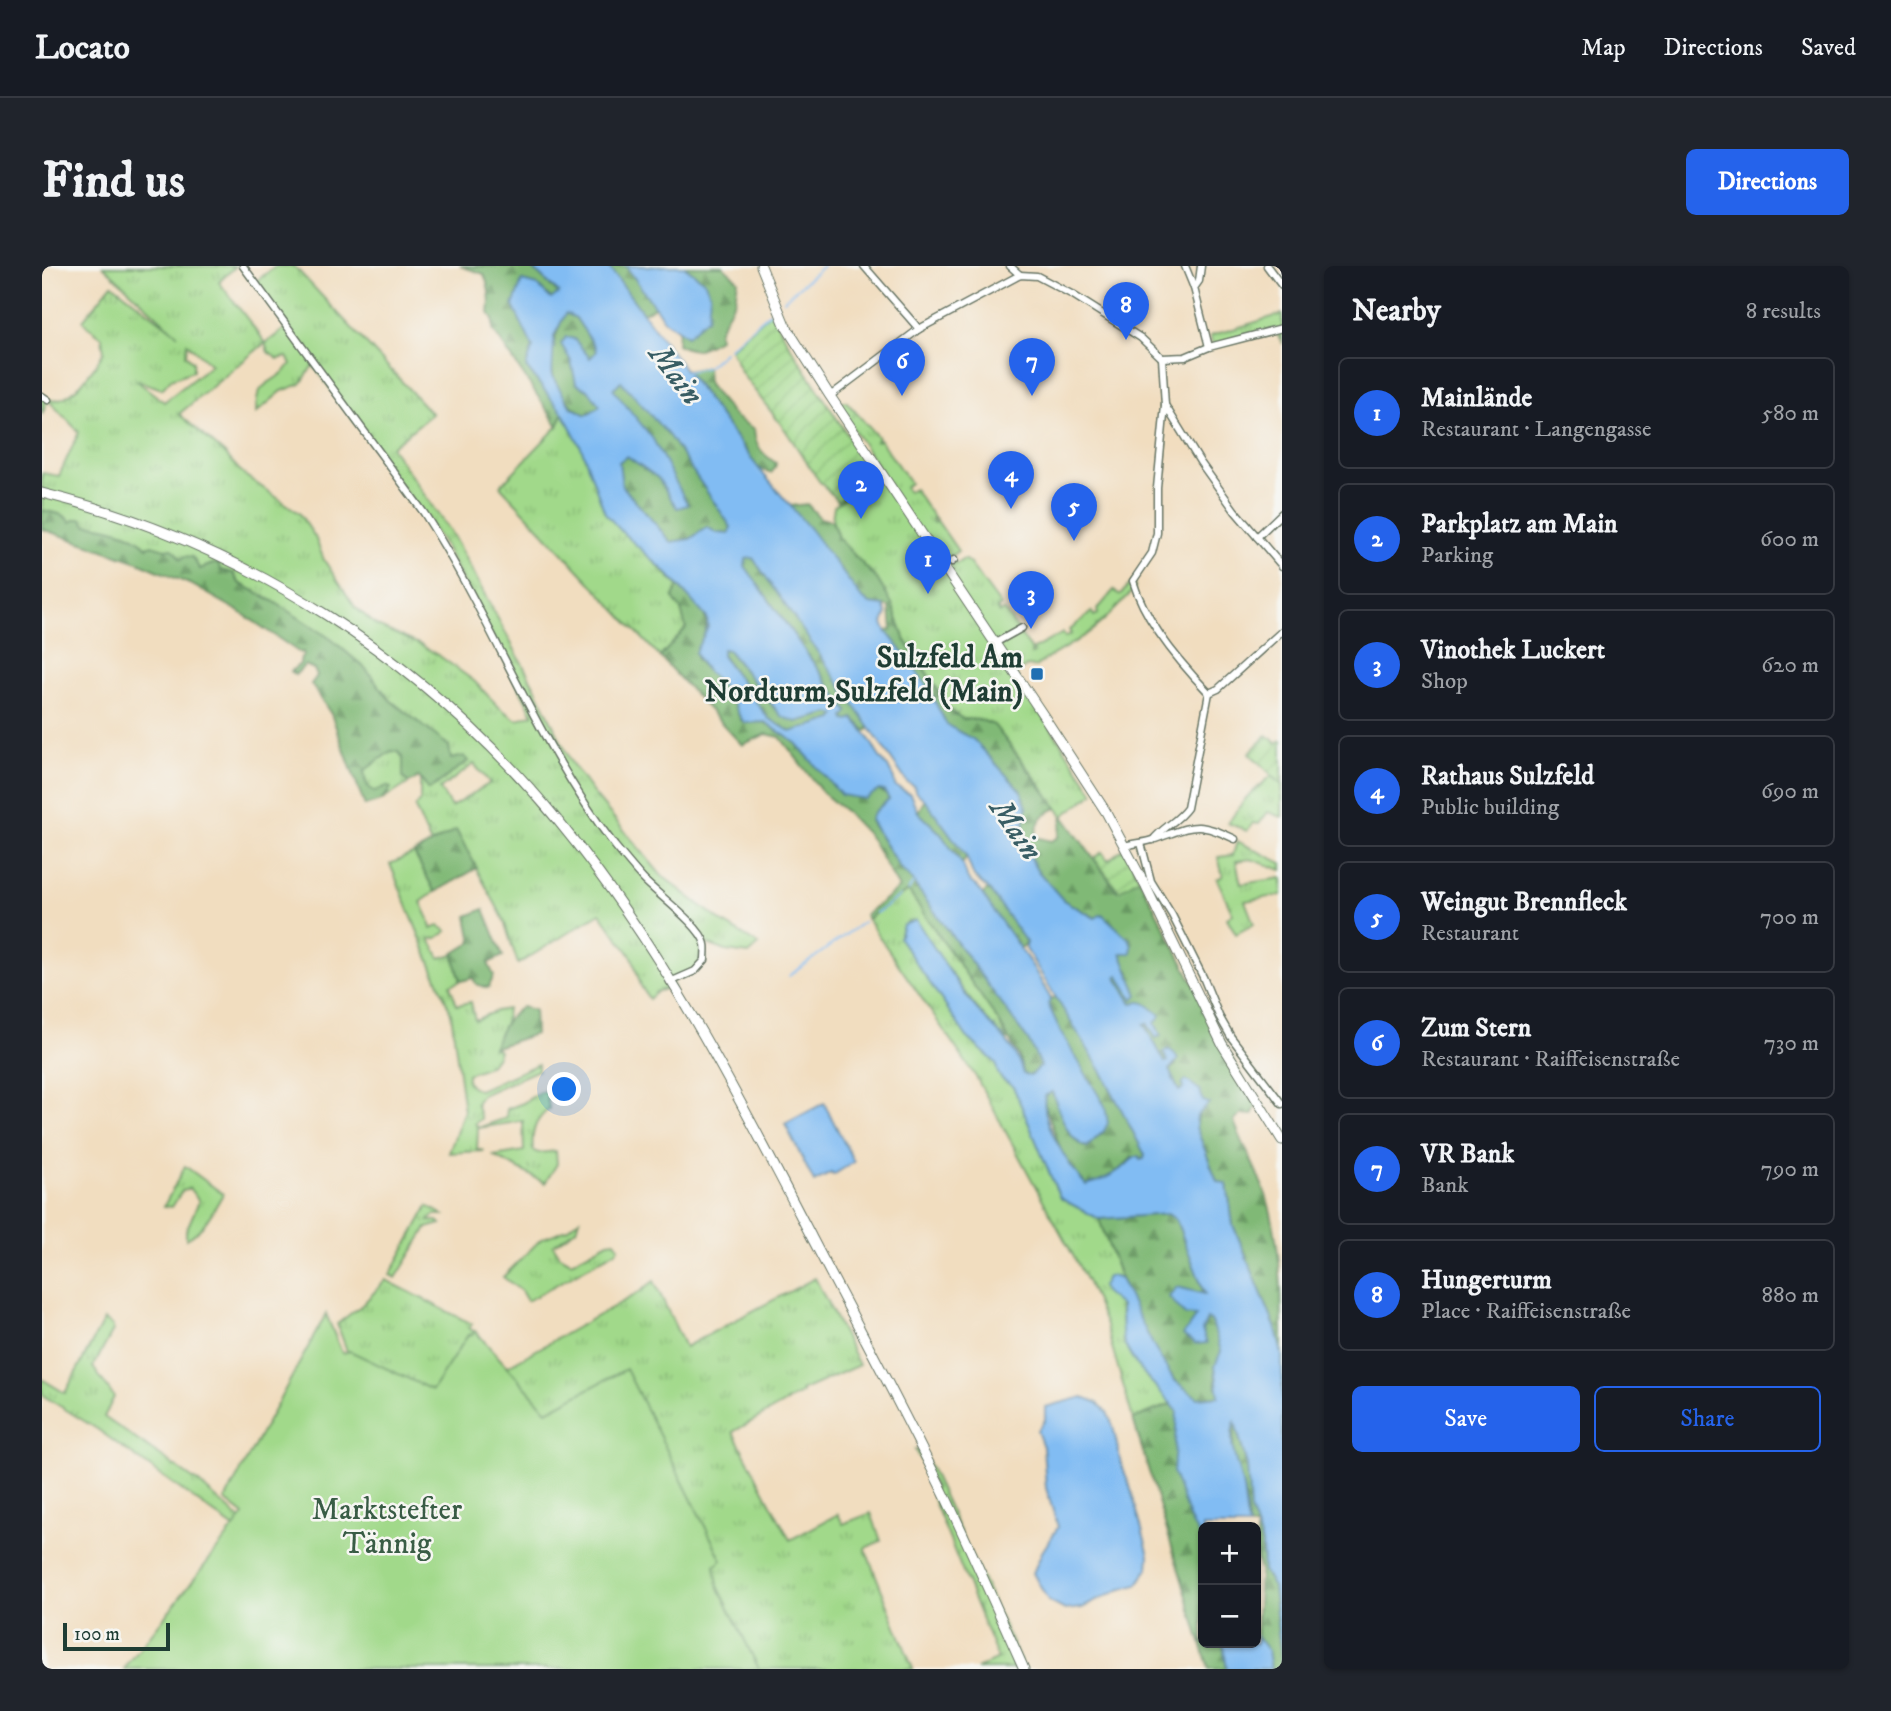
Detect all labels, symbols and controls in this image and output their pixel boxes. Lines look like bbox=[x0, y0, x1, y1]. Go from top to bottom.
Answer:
text: Locato bbox=[35, 28, 130, 69]
text: Map bbox=[1581, 33, 1626, 63]
text: Directions bbox=[1664, 33, 1763, 63]
text: Saved bbox=[1801, 33, 1856, 63]
button: Directions bbox=[1686, 149, 1849, 215]
text: Find us bbox=[42, 151, 185, 213]
pin: 8 bbox=[1103, 282, 1149, 340]
text: Nearby bbox=[1352, 293, 1441, 330]
text: 8 results bbox=[1746, 297, 1821, 326]
water label: Main bbox=[638, 335, 711, 414]
pin: 6 bbox=[879, 338, 925, 396]
pin: 7 bbox=[1009, 338, 1055, 396]
text: Mainlände bbox=[1421, 382, 1532, 415]
text: 1 bbox=[1373, 399, 1381, 428]
text: 580 m bbox=[1762, 399, 1819, 428]
text: Restaurant · Langengasse bbox=[1421, 415, 1652, 444]
pin: 4 bbox=[988, 451, 1034, 509]
pin: 2 bbox=[838, 461, 884, 519]
pin: 5 bbox=[1051, 483, 1097, 541]
text: Parkplatz am Main bbox=[1421, 508, 1618, 541]
text: 2 bbox=[1371, 525, 1383, 554]
text: 600 m bbox=[1760, 525, 1819, 554]
pin: 1 bbox=[905, 536, 951, 594]
text: Parking bbox=[1421, 541, 1493, 570]
pin: 3 bbox=[1008, 571, 1054, 629]
text: Vinothek Luckert bbox=[1421, 634, 1605, 667]
place label: Sulzfeld Am Nordturm,Sulzfeld (Main) bbox=[705, 640, 1023, 711]
text: 3 bbox=[1373, 651, 1381, 680]
text: 620 m bbox=[1761, 651, 1819, 680]
marker: Sulzfeld Am Nordturm,Sulzfeld (Main) bbox=[1029, 666, 1045, 682]
text: Shop bbox=[1421, 667, 1468, 696]
text: Rathaus Sulzfeld bbox=[1421, 760, 1594, 793]
text: 4 bbox=[1370, 777, 1384, 806]
text: 690 m bbox=[1761, 777, 1819, 806]
water label: Main bbox=[979, 790, 1051, 869]
text: Public building bbox=[1421, 793, 1559, 822]
text: Weingut Brennfleck bbox=[1421, 886, 1627, 919]
text: 5 bbox=[1371, 903, 1383, 932]
text: 700 m bbox=[1760, 903, 1819, 932]
text: Restaurant bbox=[1421, 919, 1519, 948]
text: Zum Stern bbox=[1421, 1012, 1531, 1045]
text: 6 bbox=[1371, 1029, 1383, 1058]
text: 730 m bbox=[1764, 1029, 1819, 1058]
text: Restaurant · Raiffeisenstraße bbox=[1421, 1045, 1680, 1074]
your location bbox=[547, 1072, 581, 1106]
text: VR Bank bbox=[1421, 1138, 1514, 1171]
text: 7 bbox=[1371, 1155, 1383, 1184]
text: 790 m bbox=[1761, 1155, 1819, 1184]
text: Bank bbox=[1421, 1171, 1469, 1200]
text: Hungerturm bbox=[1421, 1264, 1552, 1297]
text: 8 bbox=[1371, 1281, 1383, 1310]
text: 880 m bbox=[1761, 1281, 1819, 1310]
text: Place · Raiffeisenstraße bbox=[1421, 1297, 1631, 1326]
button: Save bbox=[1352, 1386, 1580, 1452]
button: Share bbox=[1594, 1386, 1821, 1452]
park label: Marktstefter Tännig bbox=[312, 1492, 462, 1563]
map controls bbox=[1198, 1522, 1261, 1648]
button: + bbox=[1198, 1522, 1261, 1585]
button: − bbox=[1198, 1585, 1261, 1648]
scale bar bbox=[63, 1620, 170, 1652]
text: 100 m bbox=[74, 1623, 120, 1646]

